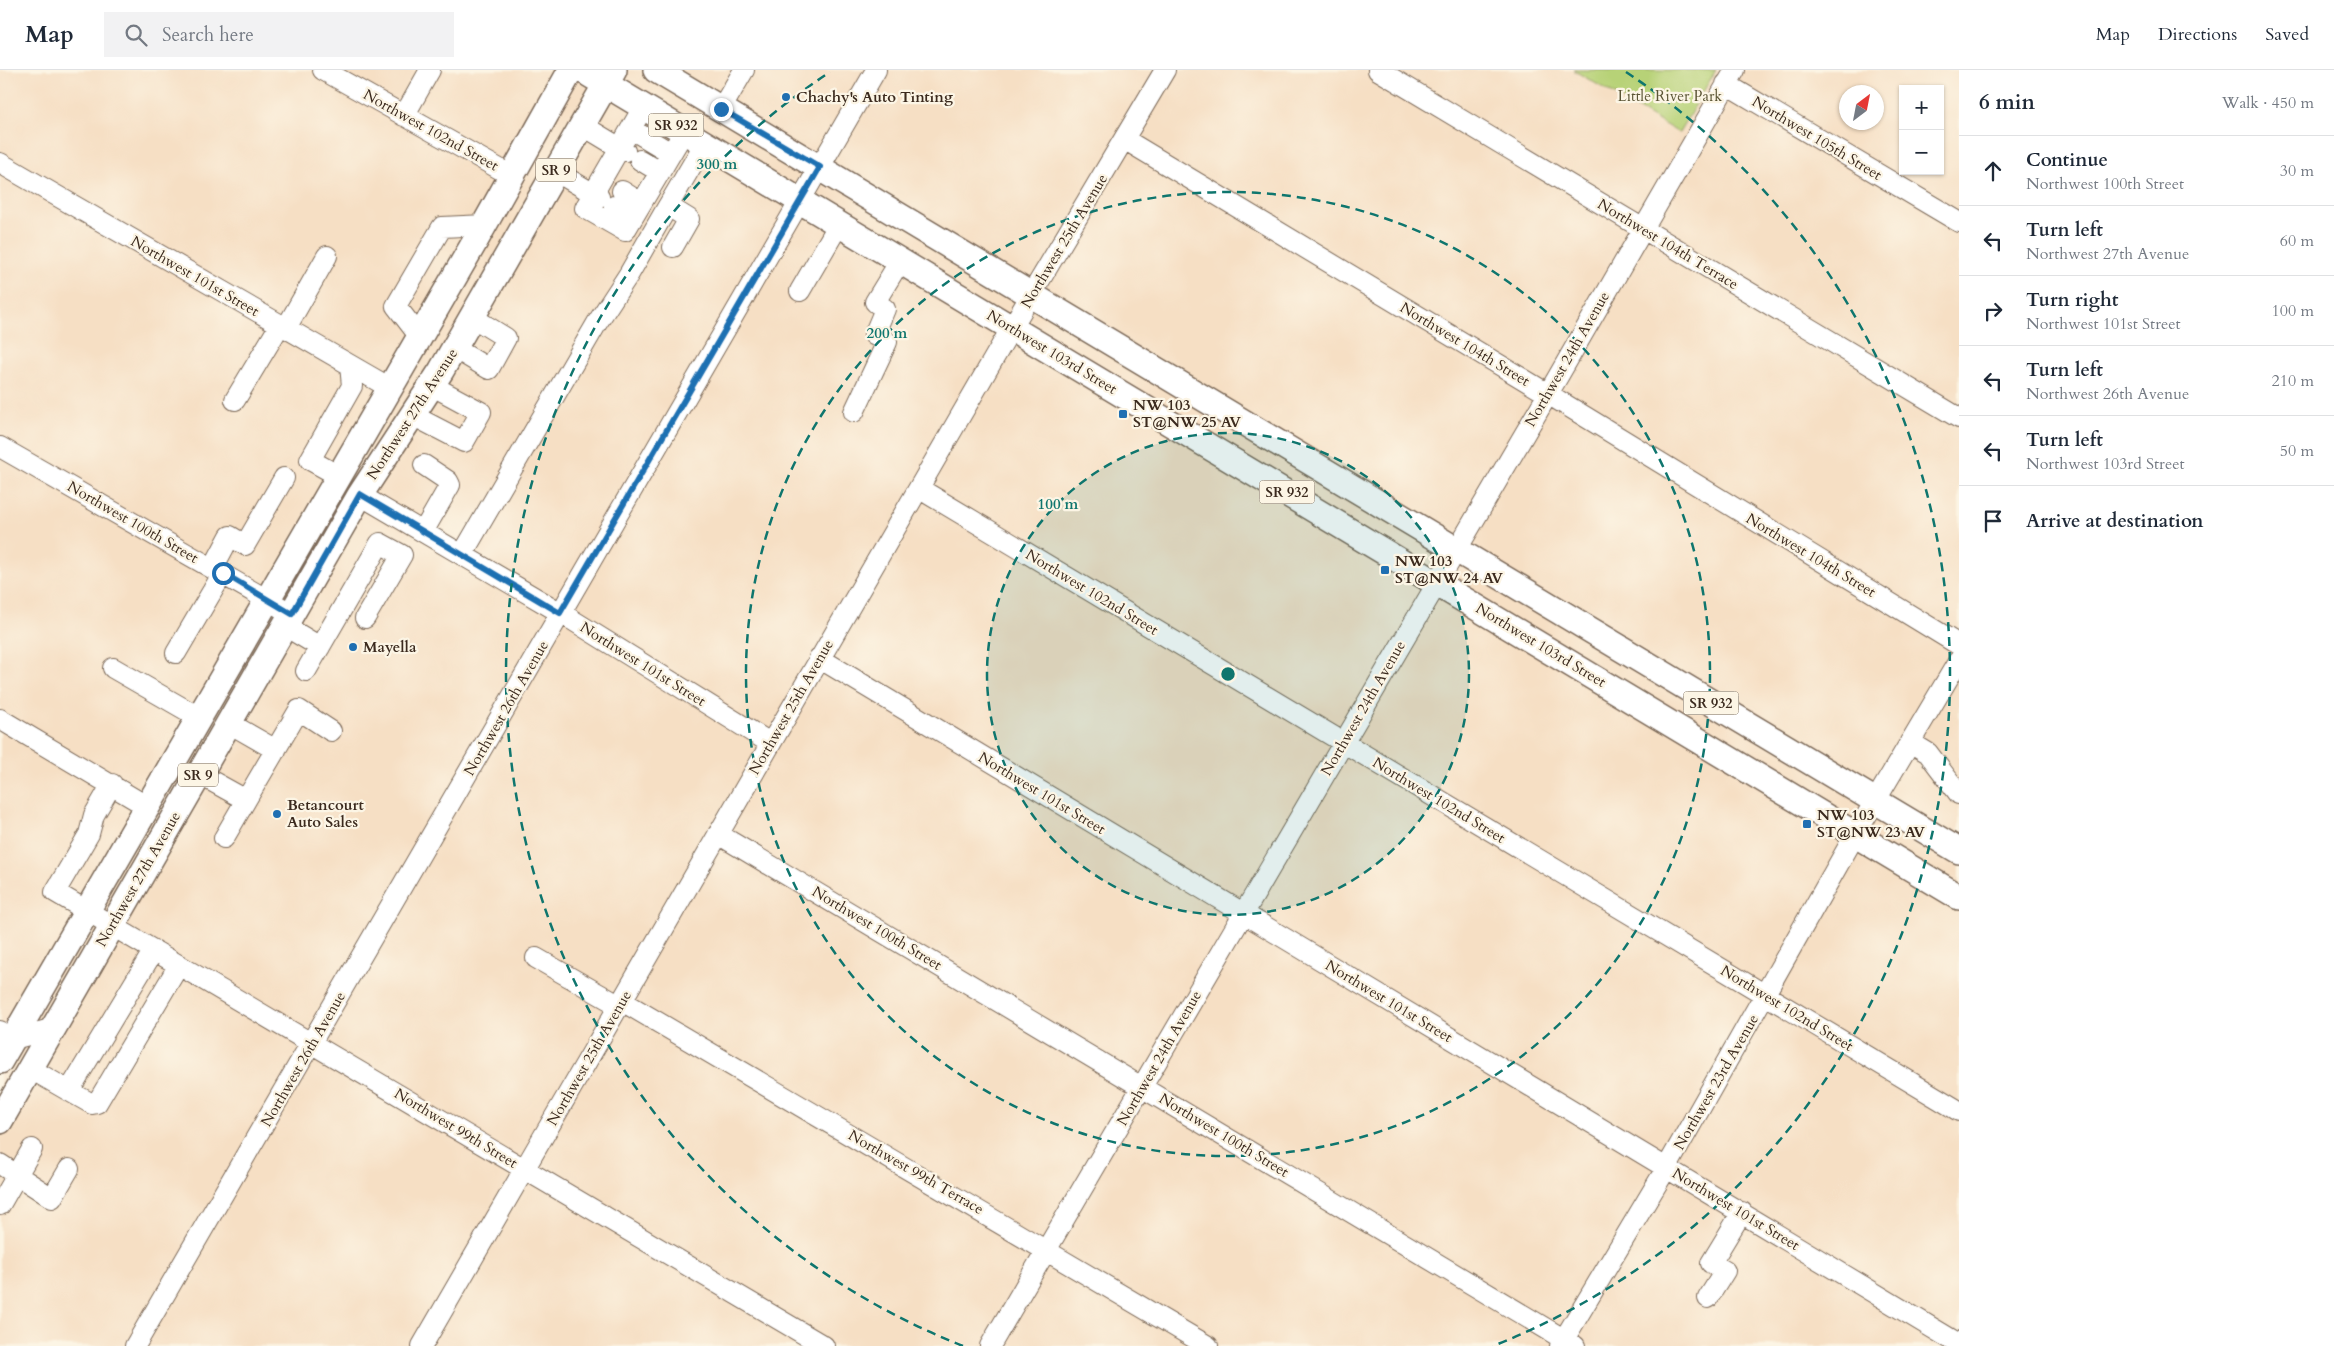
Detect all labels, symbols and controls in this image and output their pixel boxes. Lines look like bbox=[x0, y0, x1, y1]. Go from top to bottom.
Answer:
search box bbox=[104, 12, 454, 57]
text: Map bbox=[25, 18, 74, 51]
icon: search bbox=[122, 21, 150, 49]
text: Search here bbox=[162, 22, 254, 48]
text: Map bbox=[2096, 22, 2130, 47]
text: Directions bbox=[2158, 22, 2237, 47]
text: Saved bbox=[2265, 22, 2309, 47]
street label: Northwest 102nd Street bbox=[360, 84, 502, 176]
north arrow bbox=[1839, 85, 1884, 130]
map controls bbox=[1899, 85, 1944, 175]
button: + bbox=[1899, 85, 1944, 130]
park label: Little River Park bbox=[1618, 86, 1722, 106]
place label: Chachy's Auto Tinting bbox=[796, 87, 953, 107]
text: 6 min bbox=[1979, 88, 2035, 117]
marker: Chachy's Auto Tinting bbox=[780, 91, 792, 103]
street label: Northwest 105th Street bbox=[1748, 91, 1886, 185]
text: Walk · 450 m bbox=[2222, 92, 2314, 114]
route end bbox=[710, 98, 733, 121]
road number: SR 932 bbox=[648, 114, 704, 136]
button: − bbox=[1899, 130, 1944, 175]
text: Continue bbox=[2026, 147, 2108, 173]
text: 300 m bbox=[697, 154, 738, 174]
icon: ahead bbox=[1979, 157, 2007, 185]
road number: SR 9 bbox=[536, 158, 576, 182]
text: 30 m bbox=[2280, 160, 2314, 182]
street label: Northwest 25th Avenue bbox=[1016, 170, 1112, 312]
text: Northwest 100th Street bbox=[2026, 173, 2184, 195]
street label: Northwest 104th Terrace bbox=[1594, 194, 1742, 294]
text: Turn left bbox=[2026, 217, 2103, 243]
icon: left bbox=[1979, 227, 2007, 255]
text: 60 m bbox=[2280, 230, 2314, 252]
street label: Northwest 101st Street bbox=[127, 231, 263, 321]
text: Northwest 27th Avenue bbox=[2026, 243, 2189, 265]
text: Turn right bbox=[2026, 287, 2118, 313]
street label: Northwest 24th Avenue bbox=[1520, 288, 1614, 430]
street label: Northwest 104th Street bbox=[1396, 297, 1534, 391]
icon: right bbox=[1979, 297, 2007, 325]
text: 100 m bbox=[2272, 300, 2314, 322]
street label: Northwest 103rd Street bbox=[983, 305, 1121, 399]
text: Northwest 101st Street bbox=[2026, 313, 2181, 335]
text: 200 m bbox=[867, 323, 908, 343]
street label: Northwest 27th Avenue bbox=[362, 344, 462, 484]
text: Turn left bbox=[2026, 357, 2103, 383]
icon: left bbox=[1979, 367, 2007, 395]
text: 210 m bbox=[2272, 370, 2314, 392]
text: Northwest 26th Avenue bbox=[2026, 383, 2189, 405]
place label: NW 103 ST@NW 25 AV bbox=[1133, 395, 1241, 432]
marker: NW 103 ST@NW 25 AV bbox=[1117, 408, 1129, 420]
text: Turn left bbox=[2026, 427, 2103, 453]
icon: left bbox=[1979, 437, 2007, 465]
text: 50 m bbox=[2280, 440, 2314, 462]
text: Northwest 103rd Street bbox=[2026, 453, 2185, 475]
street label: Northwest 100th Street bbox=[64, 476, 202, 568]
road number: SR 932 bbox=[1260, 481, 1314, 504]
text: 100 m bbox=[1038, 494, 1079, 514]
icon: arrive bbox=[1979, 507, 2007, 535]
street label: Northwest 104th Street bbox=[1742, 508, 1880, 602]
text: Arrive at destination bbox=[2026, 508, 2203, 534]
street label: Northwest 102nd Street bbox=[1022, 544, 1162, 640]
place label: NW 103 ST@NW 24 AV bbox=[1395, 551, 1503, 588]
route start bbox=[212, 562, 235, 585]
marker: NW 103 ST@NW 24 AV bbox=[1379, 564, 1391, 576]
street label: Northwest 103rd Street bbox=[1472, 598, 1610, 692]
street label: Northwest 101st Street bbox=[576, 617, 710, 711]
street label: Northwest 25th Avenue bbox=[744, 636, 838, 778]
place label: Mayella bbox=[363, 637, 417, 657]
street label: Northwest 26th Avenue bbox=[459, 637, 553, 779]
street label: Northwest 24th Avenue bbox=[1316, 637, 1410, 779]
marker: Mayella bbox=[347, 641, 359, 653]
centre of rings bbox=[1219, 665, 1237, 683]
road number: SR 932 bbox=[1684, 692, 1738, 714]
street label: Northwest 101st Street bbox=[975, 747, 1109, 839]
street label: Northwest 102nd Street bbox=[1369, 752, 1509, 848]
road number: SR 9 bbox=[178, 764, 218, 786]
place label: Betancourt Auto Sales bbox=[287, 795, 364, 832]
place label: NW 103 ST@NW 23 AV bbox=[1817, 805, 1925, 842]
street label: Northwest 27th Avenue bbox=[91, 808, 185, 950]
marker: Betancourt Auto Sales bbox=[271, 808, 283, 820]
marker: NW 103 ST@NW 23 AV bbox=[1801, 818, 1813, 830]
street label: Northwest 100th Street bbox=[808, 881, 946, 975]
street label: Northwest 101st Street bbox=[1322, 955, 1456, 1047]
street label: Northwest 102nd Street bbox=[1717, 960, 1857, 1056]
street label: Northwest 25th Avenue bbox=[542, 987, 636, 1129]
street label: Northwest 24th Avenue bbox=[1112, 987, 1206, 1129]
street label: Northwest 26th Avenue bbox=[256, 988, 350, 1130]
street label: Northwest 23rd Avenue bbox=[1669, 1010, 1763, 1153]
street label: Northwest 99th Street bbox=[391, 1083, 522, 1173]
street label: Northwest 100th Street bbox=[1155, 1088, 1293, 1182]
street label: Northwest 99th Terrace bbox=[845, 1125, 988, 1219]
street label: Northwest 101st Street bbox=[1669, 1163, 1803, 1255]

